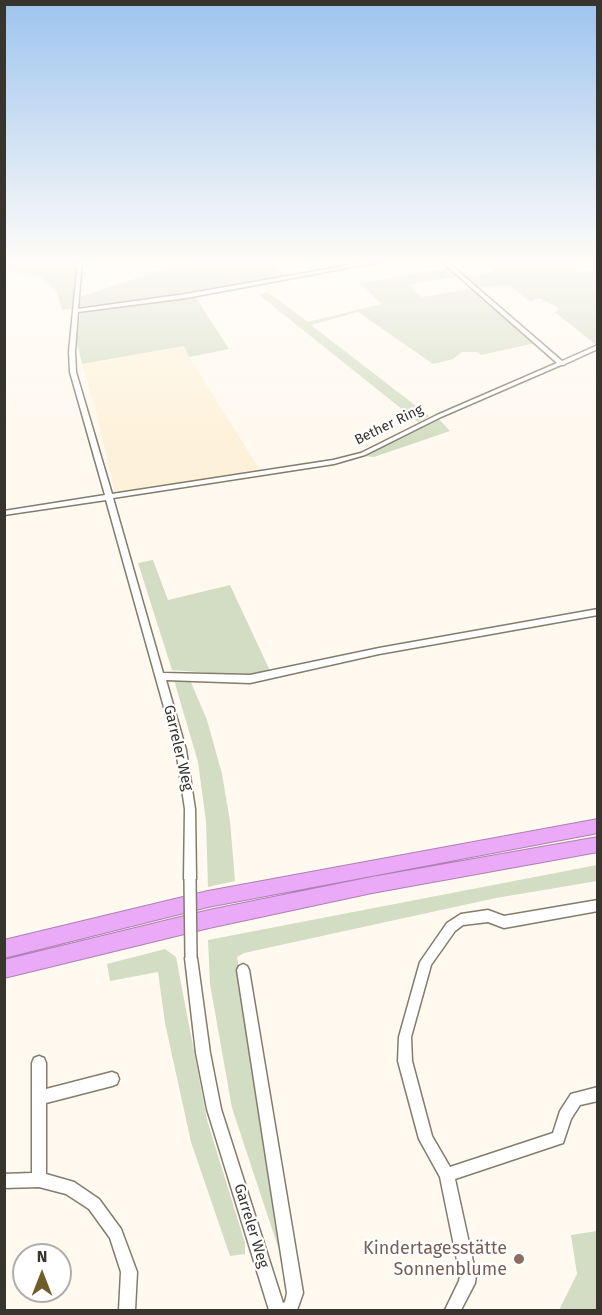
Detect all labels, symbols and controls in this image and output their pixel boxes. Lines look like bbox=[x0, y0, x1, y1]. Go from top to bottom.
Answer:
street label: Bether Ring bbox=[352, 401, 426, 449]
street label: Garreler Weg bbox=[159, 703, 197, 793]
street label: Garreler Weg bbox=[230, 1182, 272, 1270]
place label: Kindertagesstätte Sonnenblume bbox=[363, 1238, 507, 1280]
north arrow bbox=[12, 1243, 72, 1303]
text: N bbox=[37, 1247, 47, 1266]
marker: Kindertagesstätte Sonnenblume bbox=[512, 1252, 526, 1266]

